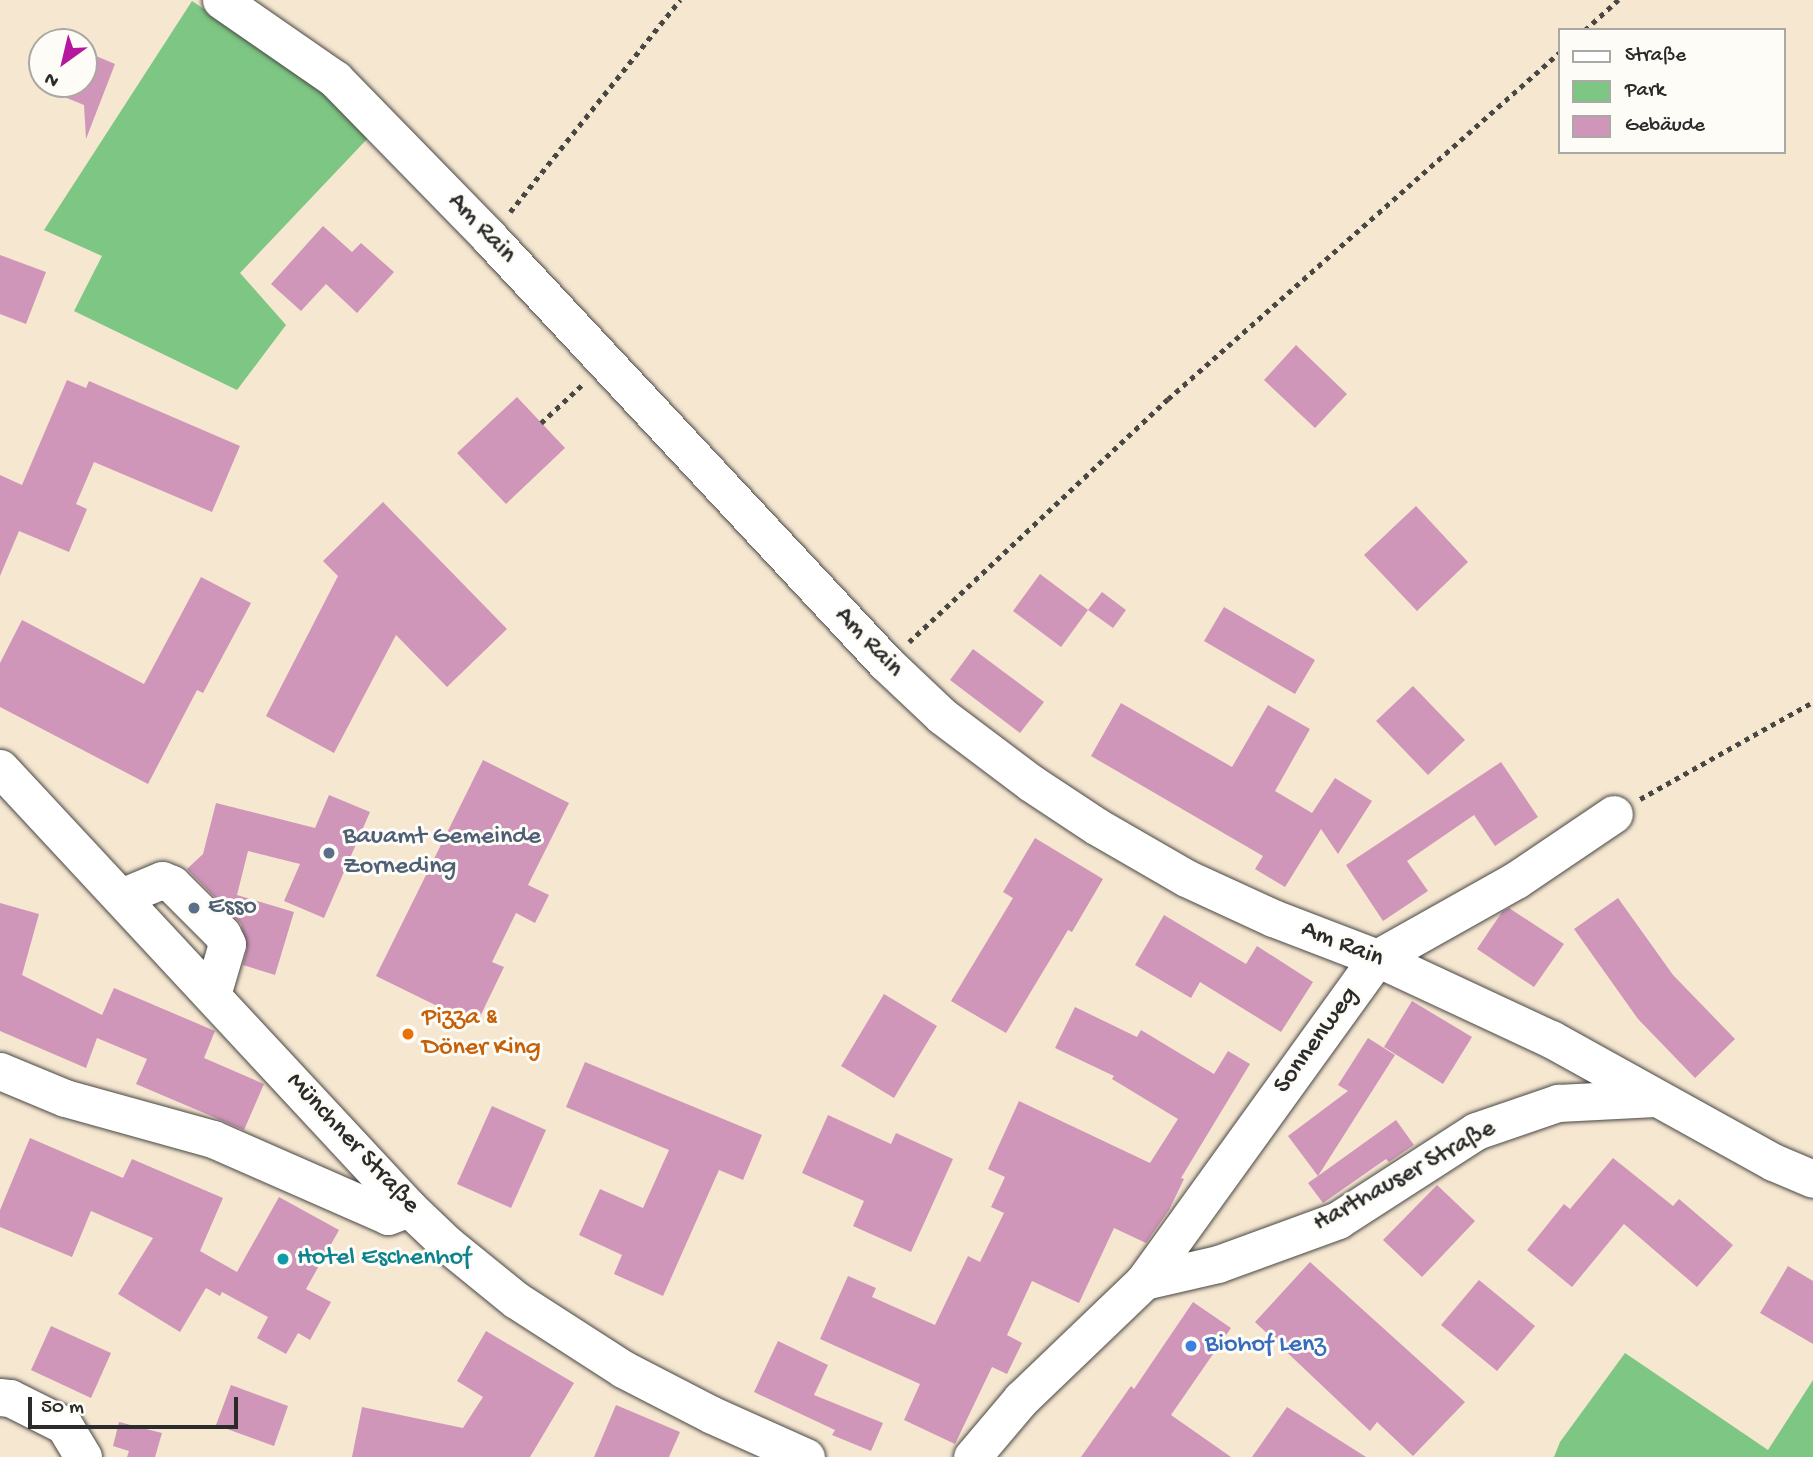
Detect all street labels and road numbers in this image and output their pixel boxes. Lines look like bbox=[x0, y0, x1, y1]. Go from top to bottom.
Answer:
street label: Am Rain bbox=[440, 187, 522, 271]
street label: Am Rain bbox=[827, 601, 909, 685]
street label: Am Rain bbox=[1296, 914, 1388, 976]
street label: Sonnenweg bbox=[1268, 982, 1366, 1100]
street label: Münchner Straße bbox=[279, 1067, 425, 1221]
street label: Harthauser Straße bbox=[1308, 1114, 1502, 1240]

